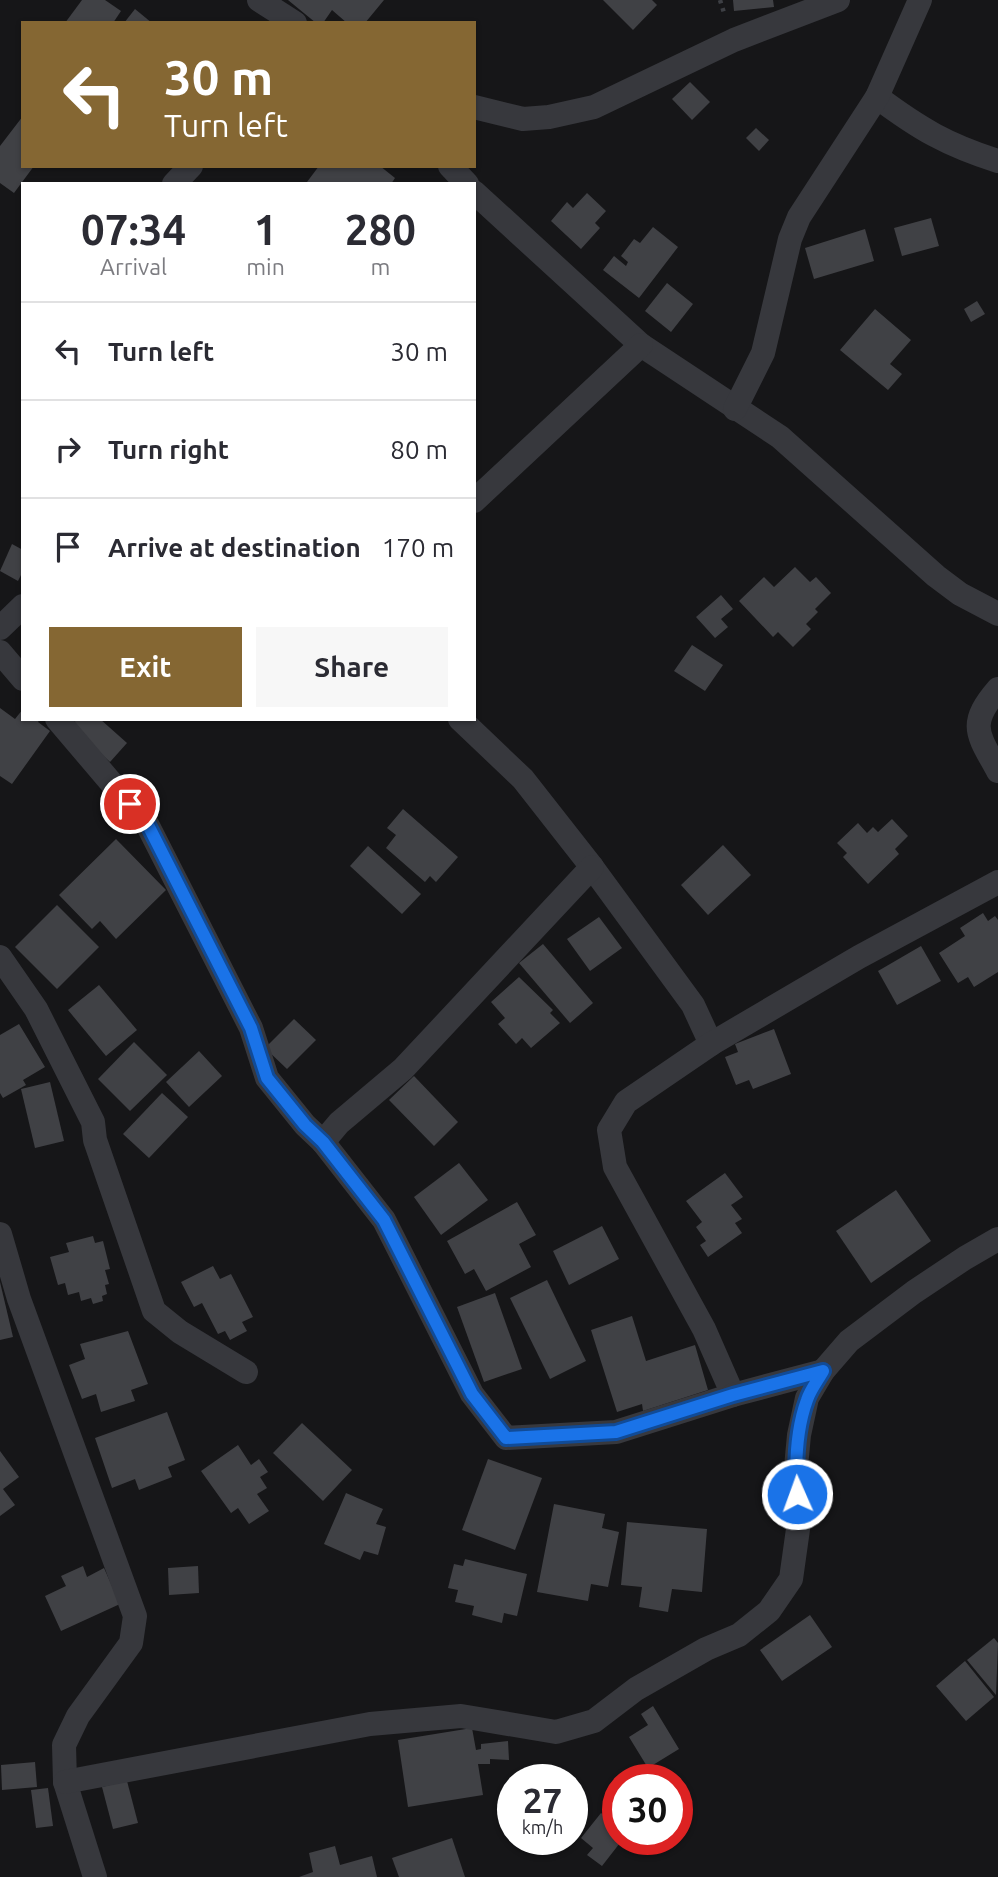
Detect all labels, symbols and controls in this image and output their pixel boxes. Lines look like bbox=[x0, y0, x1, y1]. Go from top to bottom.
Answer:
icon: left bbox=[49, 49, 140, 140]
text: 30 m bbox=[164, 49, 273, 104]
text: Turn left bbox=[164, 107, 288, 143]
text: 07:34 bbox=[81, 206, 186, 253]
text: 1 bbox=[254, 206, 277, 253]
text: 280 bbox=[345, 206, 416, 253]
text: Arrival bbox=[100, 254, 167, 279]
text: min bbox=[246, 254, 285, 279]
text: m bbox=[370, 254, 390, 279]
icon: left bbox=[49, 332, 87, 370]
text: Turn left bbox=[108, 337, 214, 366]
text: 30 m bbox=[390, 337, 448, 366]
icon: right bbox=[49, 430, 87, 468]
text: Turn right bbox=[108, 435, 229, 464]
text: 80 m bbox=[390, 435, 448, 464]
icon: arrive bbox=[49, 528, 87, 566]
text: Arrive at destination bbox=[108, 533, 361, 562]
text: 170 m bbox=[382, 533, 454, 562]
button: Exit bbox=[49, 627, 242, 707]
button: Share bbox=[256, 627, 448, 707]
pin bbox=[100, 774, 160, 834]
icon: arrive bbox=[111, 785, 149, 823]
position arrow bbox=[760, 1457, 834, 1531]
speed limit sign: 30 bbox=[602, 1764, 693, 1855]
text: 27 bbox=[523, 1780, 562, 1820]
text: km/h bbox=[522, 1817, 563, 1837]

